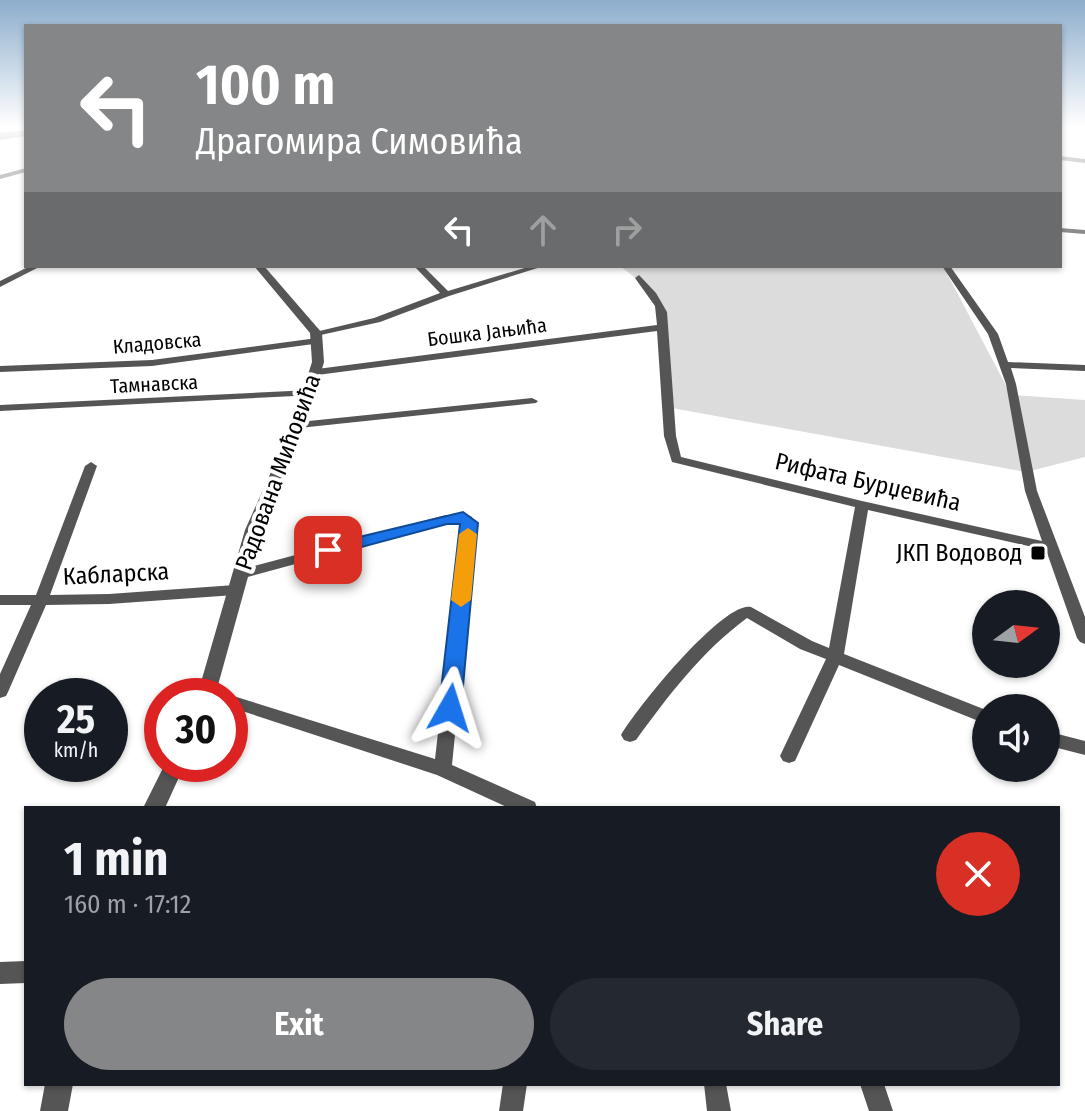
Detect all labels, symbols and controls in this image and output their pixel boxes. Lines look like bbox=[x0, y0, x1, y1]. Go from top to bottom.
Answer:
text: 100 m bbox=[196, 52, 335, 119]
icon: left bbox=[64, 56, 168, 160]
text: Драгомира Симовића bbox=[196, 120, 523, 164]
icon: left bbox=[437, 208, 481, 252]
icon: ahead bbox=[521, 208, 565, 252]
icon: right bbox=[605, 208, 649, 252]
street label: Бошка Јањића bbox=[426, 313, 548, 351]
street label: Кладовска bbox=[112, 327, 202, 359]
street label: Тамнавска bbox=[109, 370, 199, 398]
street label: Радована Мићовића bbox=[230, 370, 326, 574]
street label: Рифата Бурџевића bbox=[772, 447, 964, 517]
pin bbox=[294, 516, 362, 584]
icon: arrive bbox=[306, 528, 350, 572]
place label: ЈКП Водовод bbox=[896, 539, 1022, 567]
marker: ЈКП Водовод bbox=[1029, 544, 1047, 562]
street label: Кабларска bbox=[62, 557, 170, 591]
north arrow bbox=[972, 590, 1060, 678]
map controls bbox=[972, 590, 1060, 782]
position arrow bbox=[408, 666, 492, 750]
speed limit sign: 30 bbox=[144, 678, 248, 782]
button: sound bbox=[972, 694, 1060, 782]
text: 25 bbox=[57, 696, 95, 744]
text: km/h bbox=[54, 738, 98, 762]
text: 1 min bbox=[64, 830, 169, 888]
button: close bbox=[936, 832, 1020, 916]
text: 160 m · 17:12 bbox=[64, 889, 191, 920]
button: Exit bbox=[64, 978, 534, 1070]
button: Share bbox=[550, 978, 1020, 1070]

